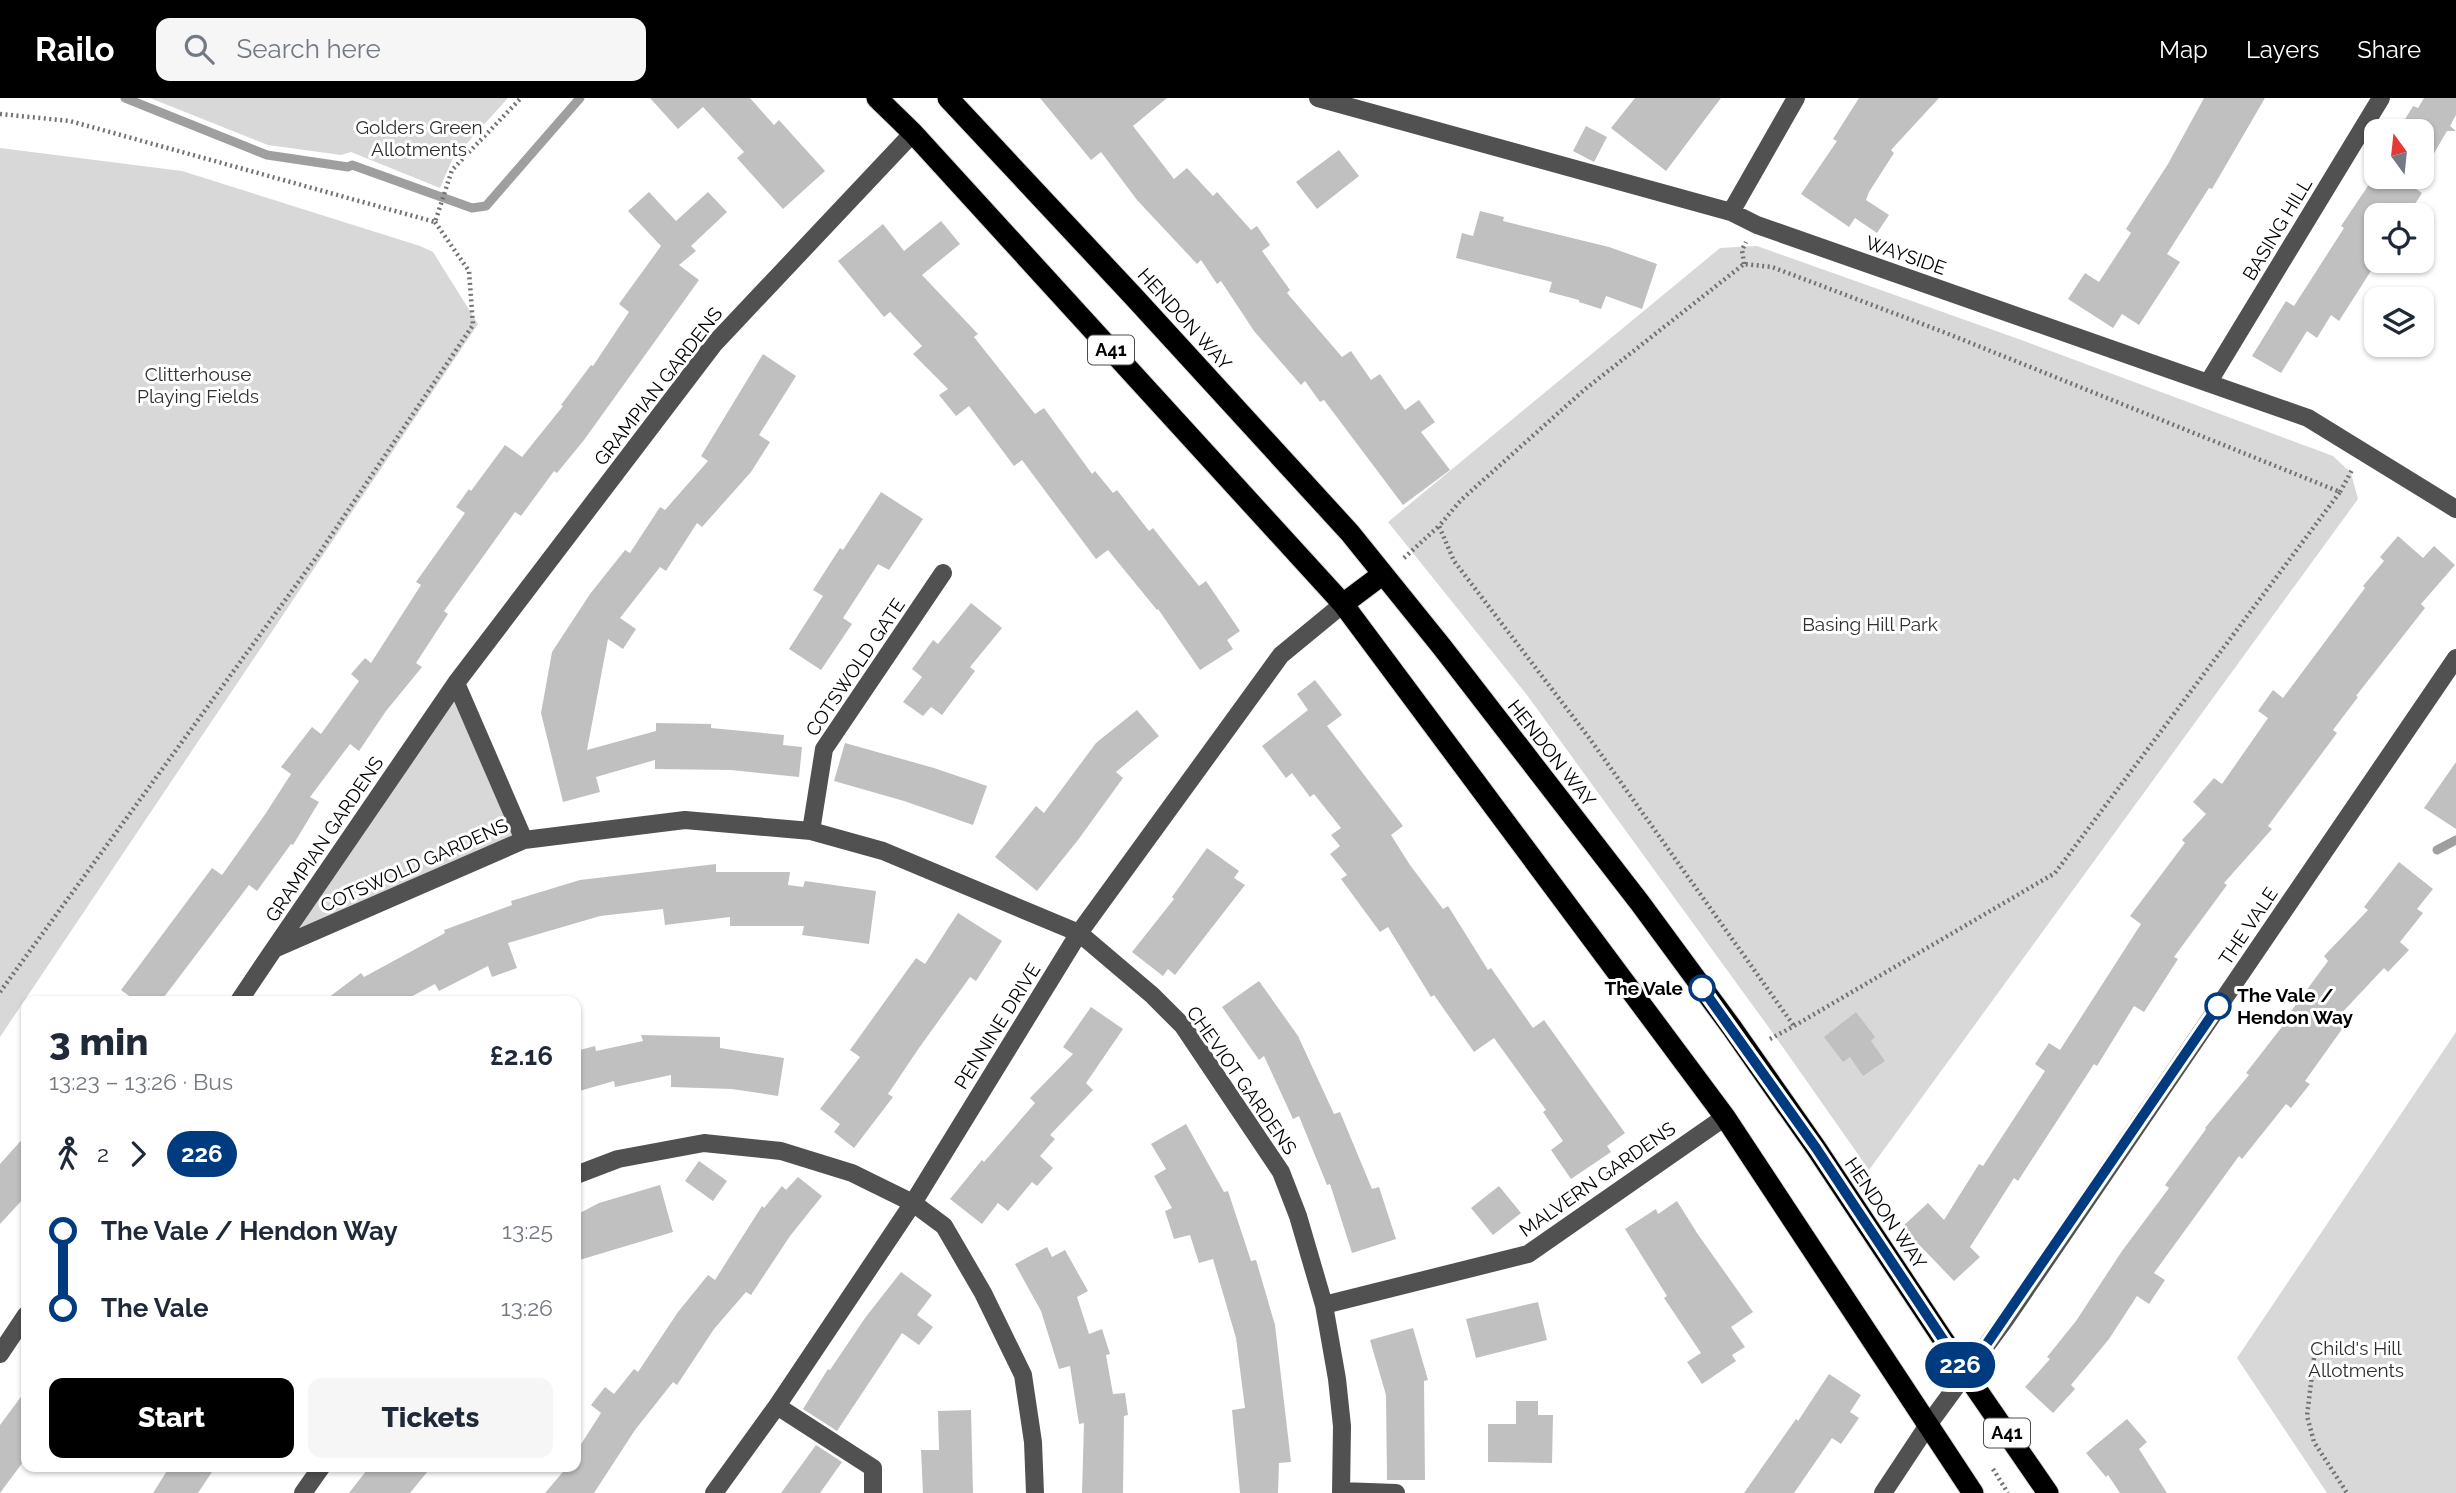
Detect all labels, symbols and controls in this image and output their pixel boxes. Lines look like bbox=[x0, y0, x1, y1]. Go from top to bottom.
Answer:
search box bbox=[156, 18, 646, 81]
text: Railo bbox=[35, 30, 114, 69]
icon: search bbox=[180, 30, 218, 68]
text: Search here bbox=[236, 34, 381, 64]
text: Map bbox=[2159, 35, 2208, 64]
text: Layers bbox=[2246, 35, 2319, 64]
text: Share bbox=[2357, 35, 2421, 64]
park label: Golders Green Allotments bbox=[355, 116, 483, 160]
north arrow bbox=[2364, 119, 2434, 189]
map controls bbox=[2364, 119, 2434, 357]
street label: BASING HILL bbox=[2238, 174, 2316, 284]
button: locate bbox=[2364, 203, 2434, 273]
street label: WAYSIDE bbox=[1863, 231, 1949, 279]
street label: HENDON WAY bbox=[1134, 264, 1237, 375]
button: layers bbox=[2364, 287, 2434, 357]
street label: GRAMPIAN GARDENS bbox=[589, 303, 727, 469]
road number: A41 bbox=[1088, 336, 1134, 364]
park label: Clitterhouse Playing Fields bbox=[137, 363, 259, 407]
street label: COTSWOLD GATE bbox=[801, 594, 909, 740]
park label: Basing Hill Park bbox=[1802, 613, 1938, 635]
street label: HENDON WAY bbox=[1503, 695, 1601, 811]
street label: GRAMPIAN GARDENS bbox=[260, 752, 388, 926]
street label: COTSWOLD GARDENS bbox=[317, 814, 511, 916]
street label: THE VALE bbox=[2214, 883, 2282, 969]
street label: PENNINE DRIVE bbox=[950, 959, 1044, 1093]
marker: The Vale bbox=[1689, 975, 1715, 1001]
place label: The Vale bbox=[1604, 977, 1683, 999]
place label: The Vale / Hendon Way bbox=[2237, 984, 2353, 1028]
marker: The Vale / Hendon Way bbox=[2205, 993, 2231, 1019]
street label: CHEVIOT GARDENS bbox=[1182, 1002, 1302, 1158]
text: 3 min bbox=[49, 1019, 149, 1064]
text: £2.16 bbox=[490, 1041, 553, 1071]
text: 13:23 – 13:26 · Bus bbox=[49, 1068, 233, 1095]
street label: MALVERN GARDENS bbox=[1515, 1117, 1679, 1241]
icon: walk bbox=[49, 1135, 87, 1173]
icon: forward bbox=[119, 1135, 157, 1173]
text: 226 bbox=[181, 1139, 223, 1168]
text: 2 bbox=[97, 1140, 109, 1167]
street label: HENDON WAY bbox=[1841, 1153, 1932, 1273]
text: The Vale / Hendon Way bbox=[101, 1216, 398, 1246]
text: 13:25 bbox=[502, 1217, 553, 1244]
text: The Vale bbox=[101, 1293, 209, 1323]
text: 13:26 bbox=[501, 1294, 553, 1321]
park label: Child's Hill Allotments bbox=[2308, 1337, 2404, 1381]
line badge: 226 bbox=[1920, 1342, 2000, 1388]
text: 226 bbox=[1939, 1350, 1981, 1379]
button: Start bbox=[49, 1378, 294, 1458]
button: Tickets bbox=[308, 1378, 553, 1458]
road number: A41 bbox=[1984, 1418, 2030, 1448]

